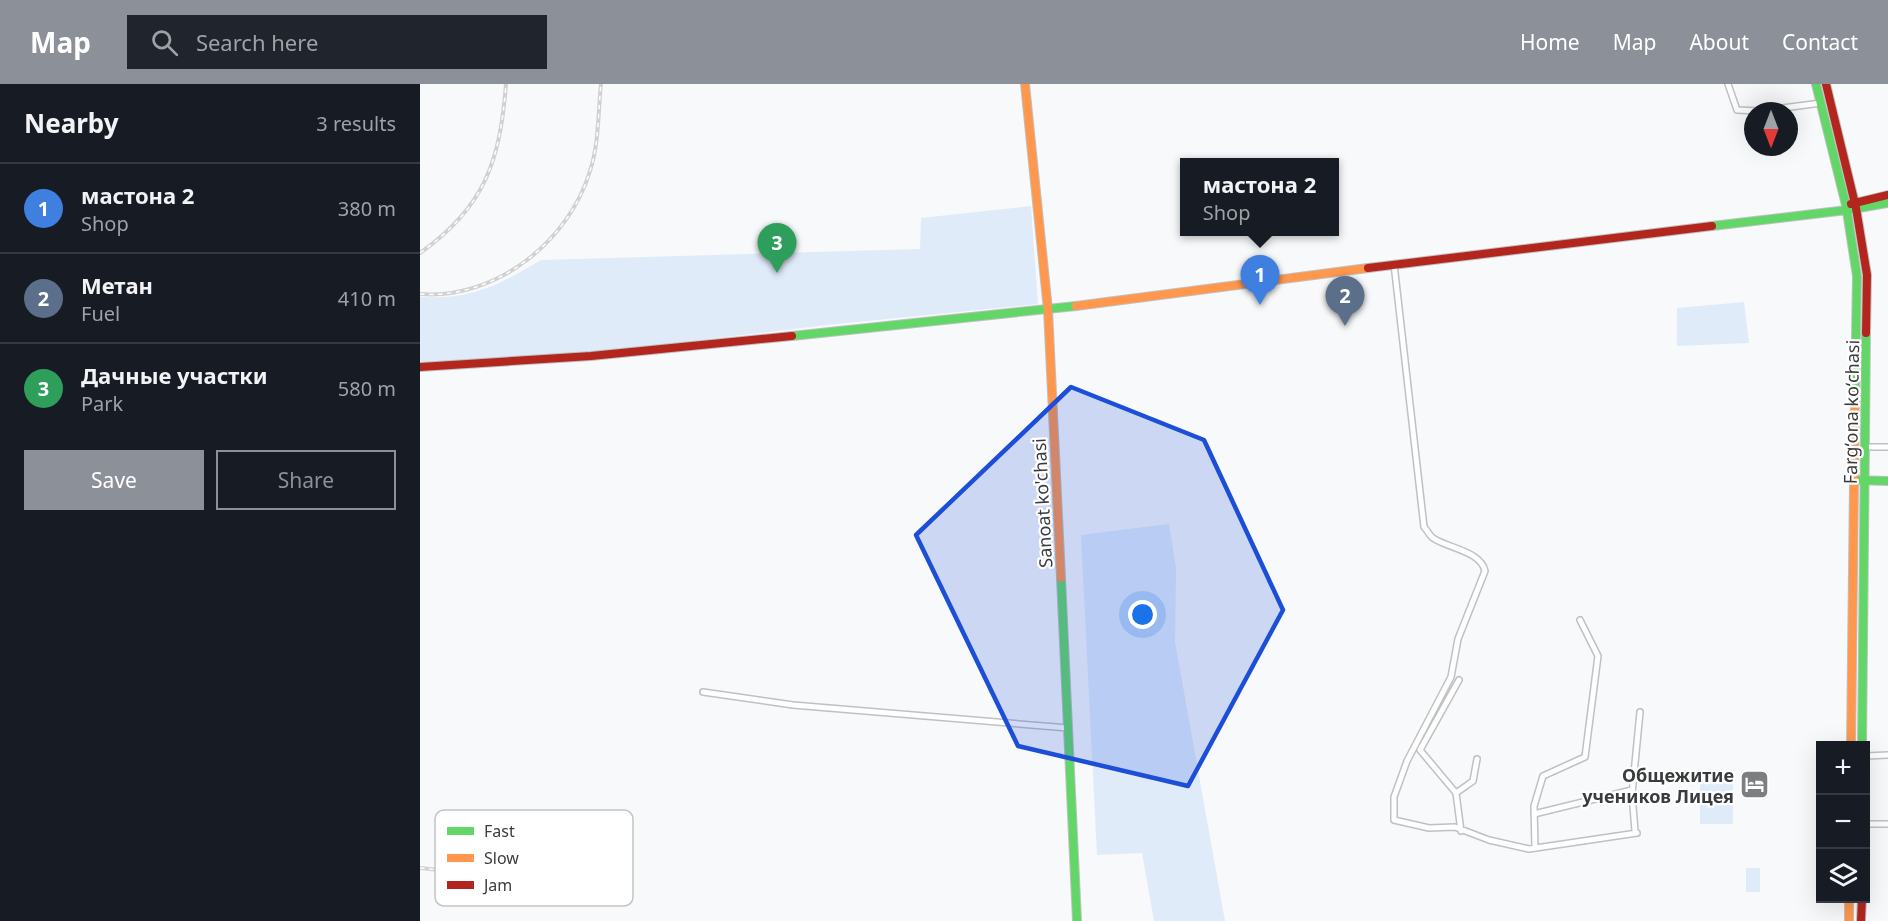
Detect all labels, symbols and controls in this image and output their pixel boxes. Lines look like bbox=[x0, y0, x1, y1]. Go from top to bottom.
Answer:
search box bbox=[127, 15, 547, 69]
text: Map bbox=[30, 23, 91, 61]
icon: search bbox=[148, 26, 181, 59]
text: Search here bbox=[196, 27, 318, 57]
text: Home bbox=[1520, 28, 1580, 56]
text: Map bbox=[1613, 28, 1656, 56]
text: About bbox=[1689, 28, 1749, 56]
text: Contact bbox=[1782, 28, 1858, 56]
north arrow bbox=[1744, 102, 1798, 156]
text: Nearby bbox=[24, 105, 119, 141]
text: 3 results bbox=[316, 110, 396, 137]
popup bbox=[1180, 158, 1339, 236]
text: мастона 2 bbox=[1203, 169, 1316, 199]
text: мастона 2 bbox=[81, 180, 194, 210]
text: 1 bbox=[38, 195, 49, 222]
text: 380 m bbox=[338, 195, 396, 222]
text: Shop bbox=[1203, 199, 1251, 226]
text: Shop bbox=[81, 210, 129, 237]
pin: 3 bbox=[758, 224, 796, 273]
pin: 1 bbox=[1240, 256, 1280, 305]
text: Метан bbox=[81, 270, 153, 300]
pin: 2 bbox=[1326, 276, 1364, 326]
text: 2 bbox=[38, 285, 49, 312]
text: 410 m bbox=[338, 285, 396, 312]
text: Fuel bbox=[81, 300, 120, 327]
street label: Fargʻona koʻchasi bbox=[1838, 340, 1864, 484]
text: Дачные участки bbox=[81, 360, 268, 390]
text: 3 bbox=[38, 375, 49, 402]
text: 580 m bbox=[338, 375, 396, 402]
text: Park bbox=[81, 390, 123, 417]
street label: Sanoat ko'chasi bbox=[1027, 438, 1057, 568]
button: Save bbox=[24, 450, 204, 510]
button: Share bbox=[216, 450, 396, 510]
your location bbox=[1128, 600, 1157, 629]
map controls bbox=[1816, 741, 1870, 903]
button: + bbox=[1816, 741, 1870, 795]
place label: Общежитие учеников Лицея bbox=[1581, 763, 1734, 808]
hotel icon: Общежитие учеников Лицея bbox=[1739, 769, 1771, 801]
button: − bbox=[1816, 795, 1870, 849]
legend bbox=[435, 810, 633, 906]
text: Fast bbox=[484, 820, 515, 842]
text: Slow bbox=[484, 847, 519, 869]
button: layers bbox=[1816, 849, 1870, 903]
text: Jam bbox=[482, 874, 512, 896]

